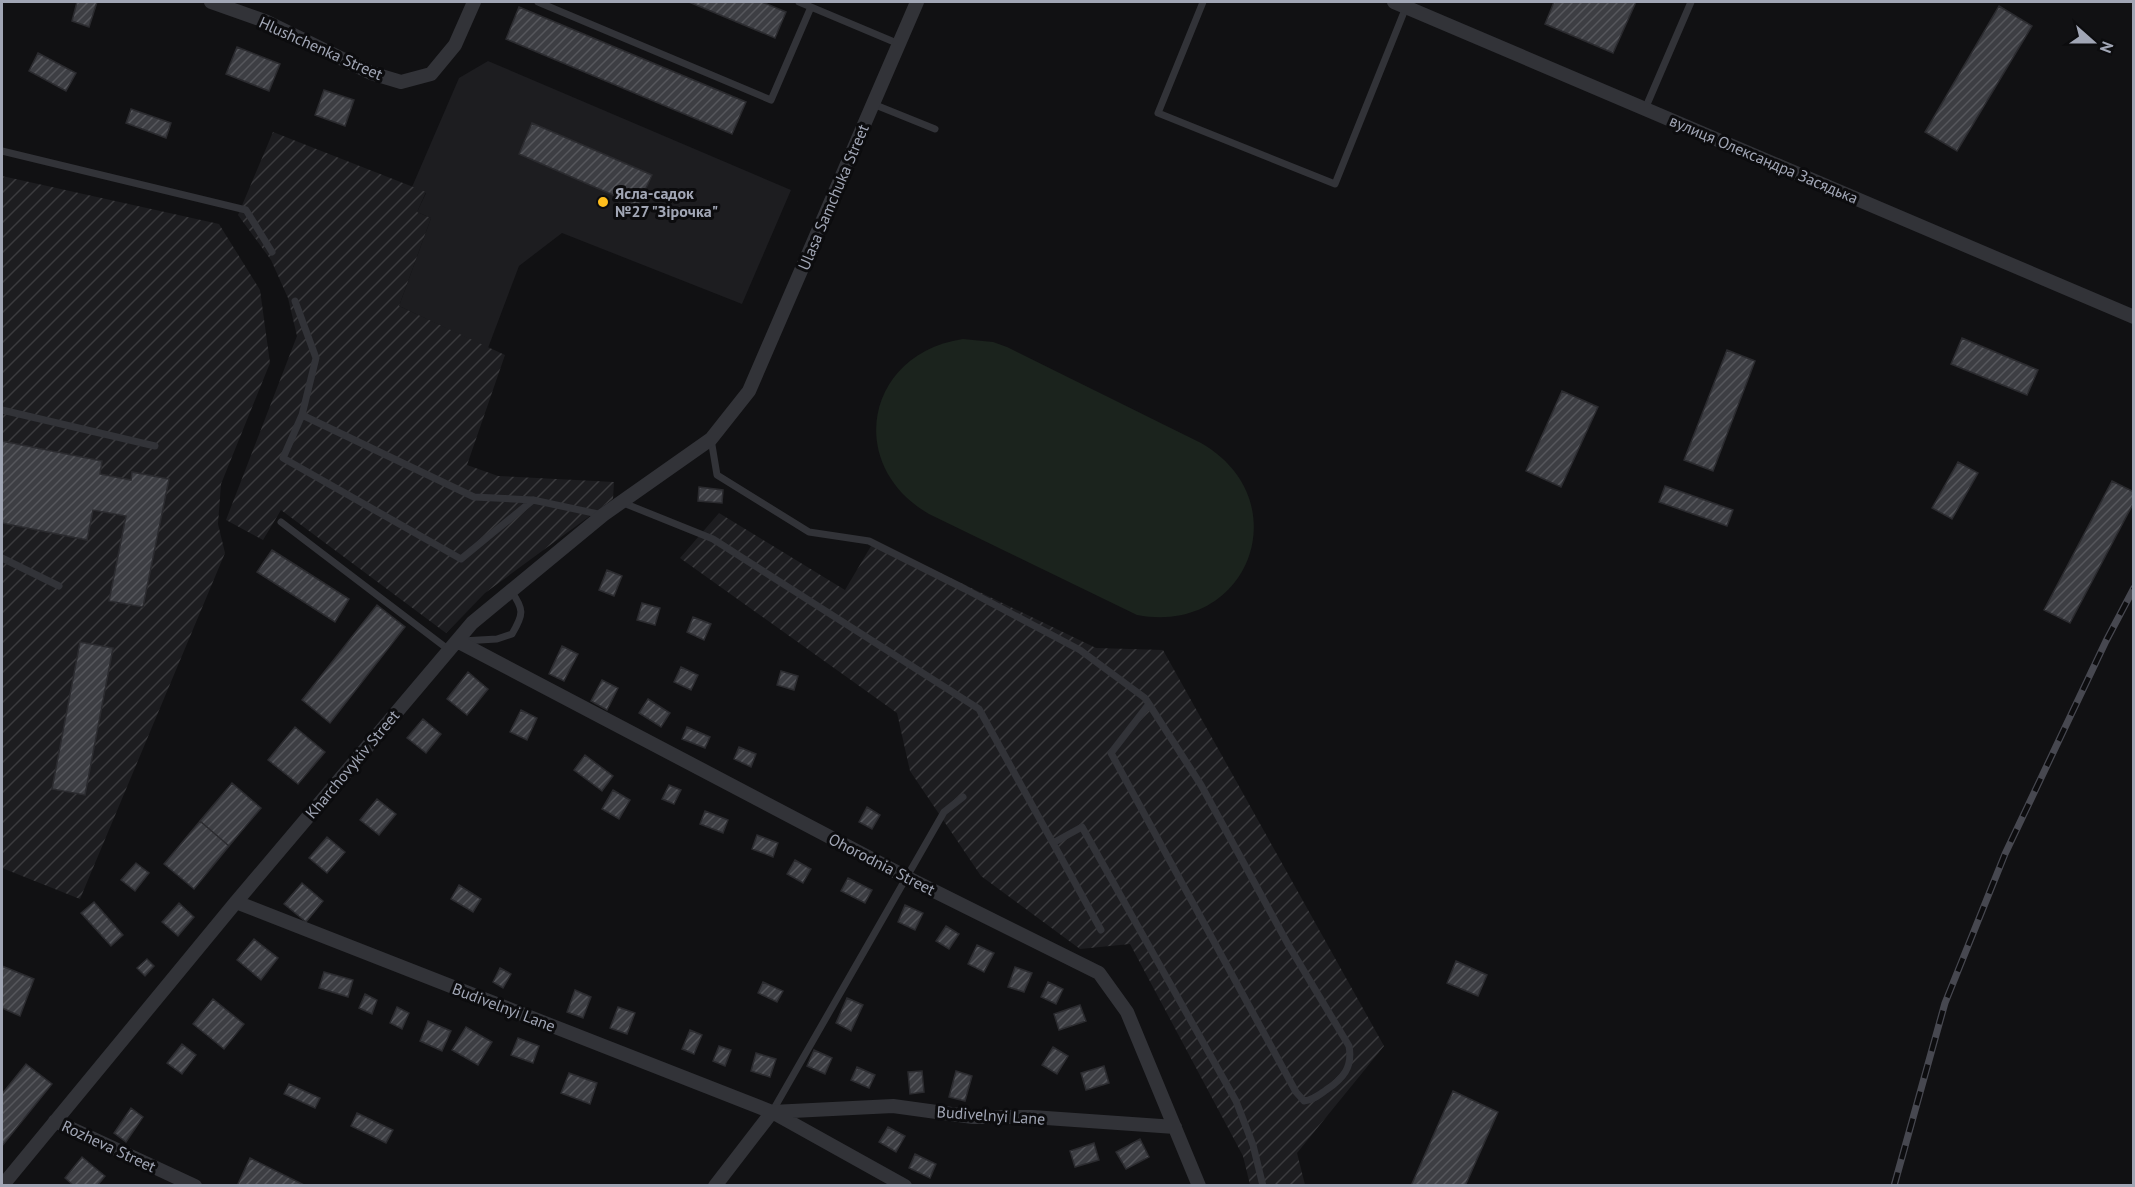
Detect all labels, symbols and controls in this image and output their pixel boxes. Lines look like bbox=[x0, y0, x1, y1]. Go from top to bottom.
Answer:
street label: Hlushchenka Street bbox=[256, 12, 386, 84]
north arrow bbox=[2063, 12, 2123, 72]
text: N bbox=[2096, 39, 2118, 56]
street label: вулиця Олександра Засядька bbox=[1667, 110, 1861, 208]
street label: Ulasa Samchuka Street bbox=[793, 120, 873, 273]
place label: Ясла-садок №27 "Зірочка" bbox=[615, 183, 718, 221]
marker: Ясла-садок №27 "Зірочка" bbox=[596, 195, 610, 209]
street label: Kharchovykiv Street bbox=[301, 705, 404, 822]
street label: Ohorodnia Street bbox=[825, 829, 939, 900]
street label: Budivelnyi Lane bbox=[450, 978, 558, 1036]
street label: Budivelnyi Lane bbox=[936, 1101, 1046, 1129]
street label: Rozheva Street bbox=[59, 1115, 160, 1177]

